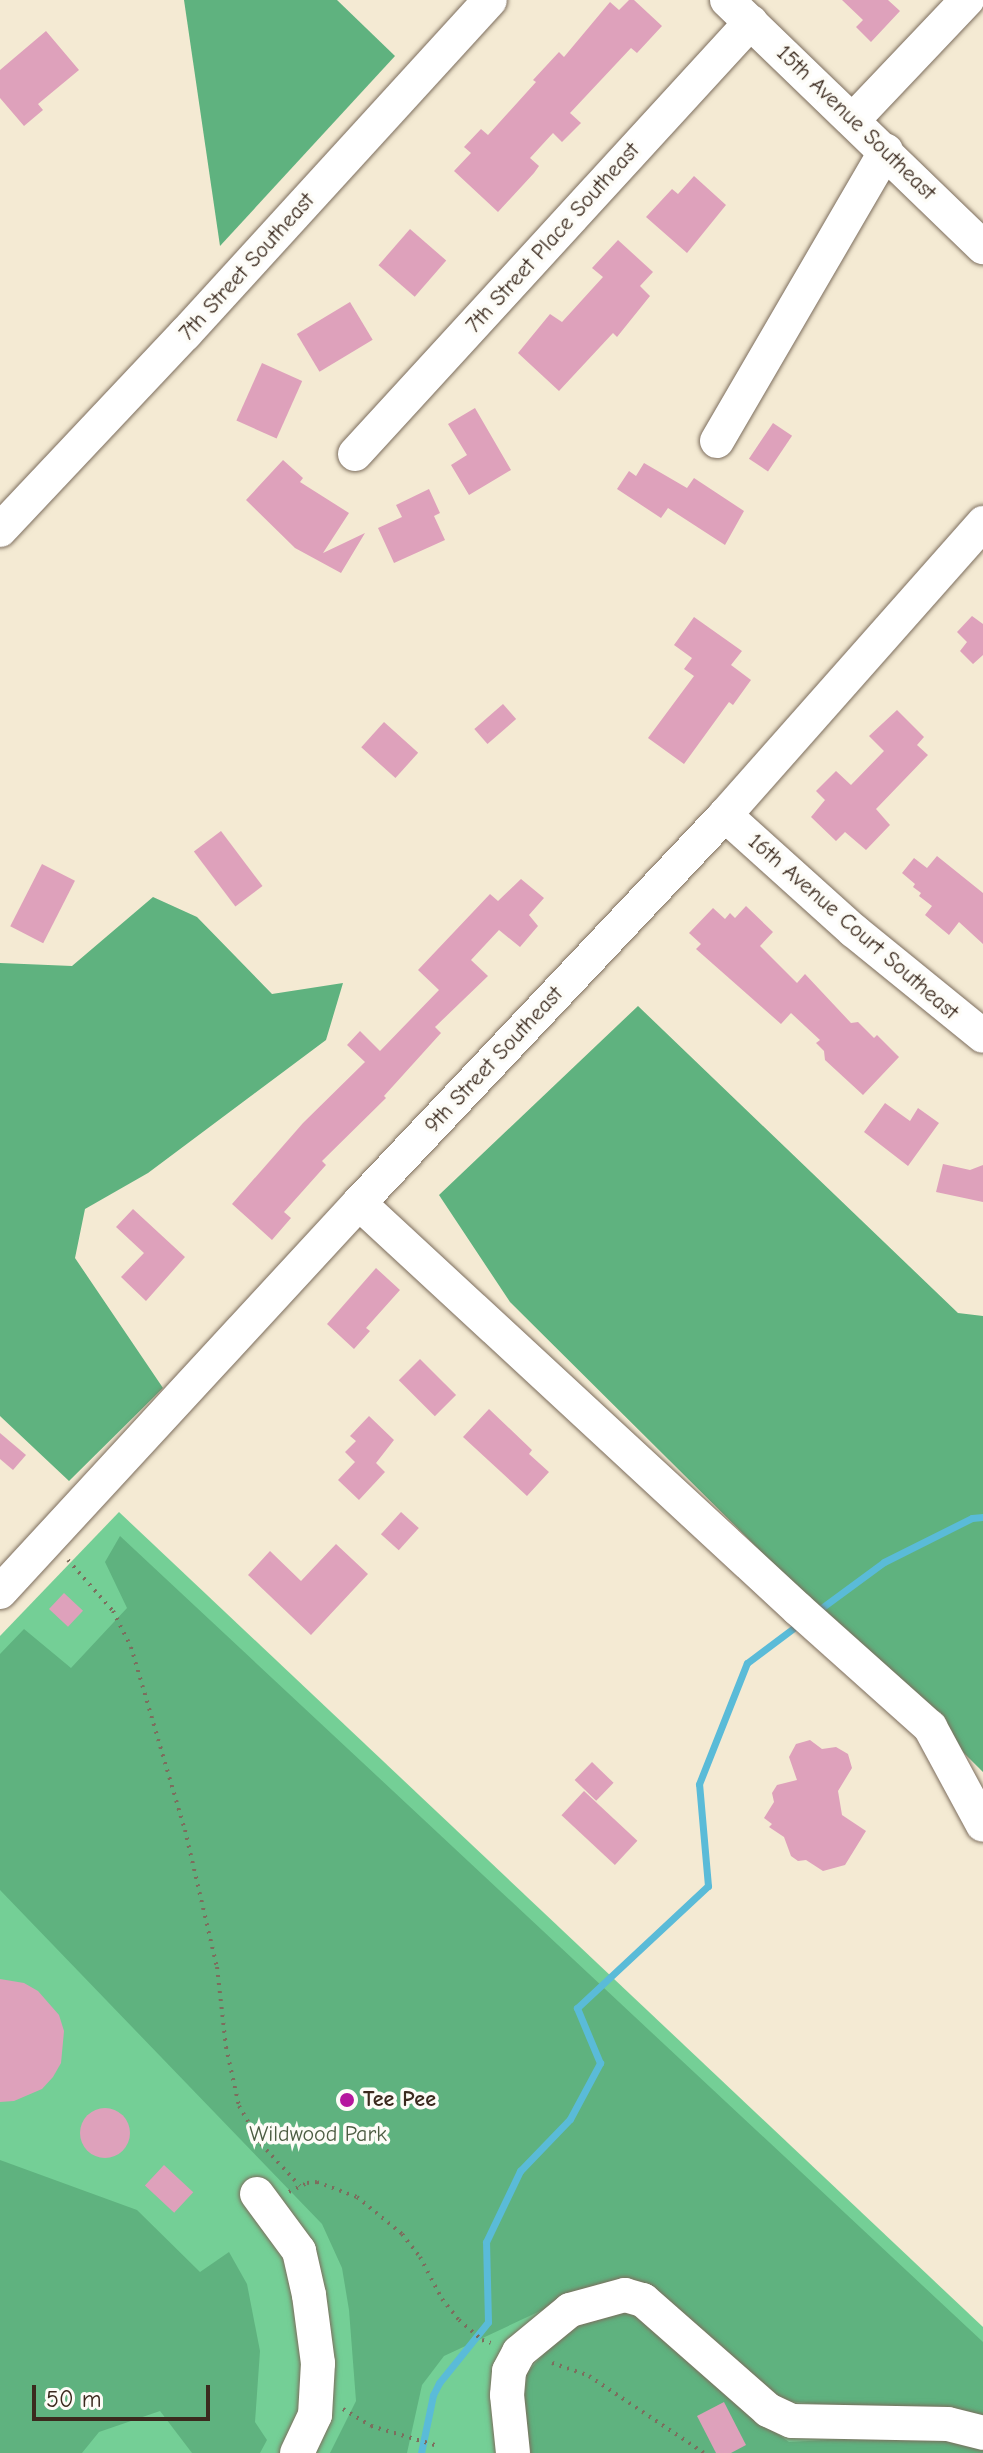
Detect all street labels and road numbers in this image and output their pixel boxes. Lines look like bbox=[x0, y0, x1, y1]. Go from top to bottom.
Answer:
street label: 15th Avenue Southeast bbox=[771, 40, 941, 206]
street label: 7th Street Place Southeast bbox=[461, 138, 645, 338]
street label: 7th Street Southeast bbox=[174, 188, 320, 346]
street label: 16th Avenue Court Southeast bbox=[742, 828, 964, 1026]
street label: 9th Street Southeast bbox=[419, 981, 569, 1139]

